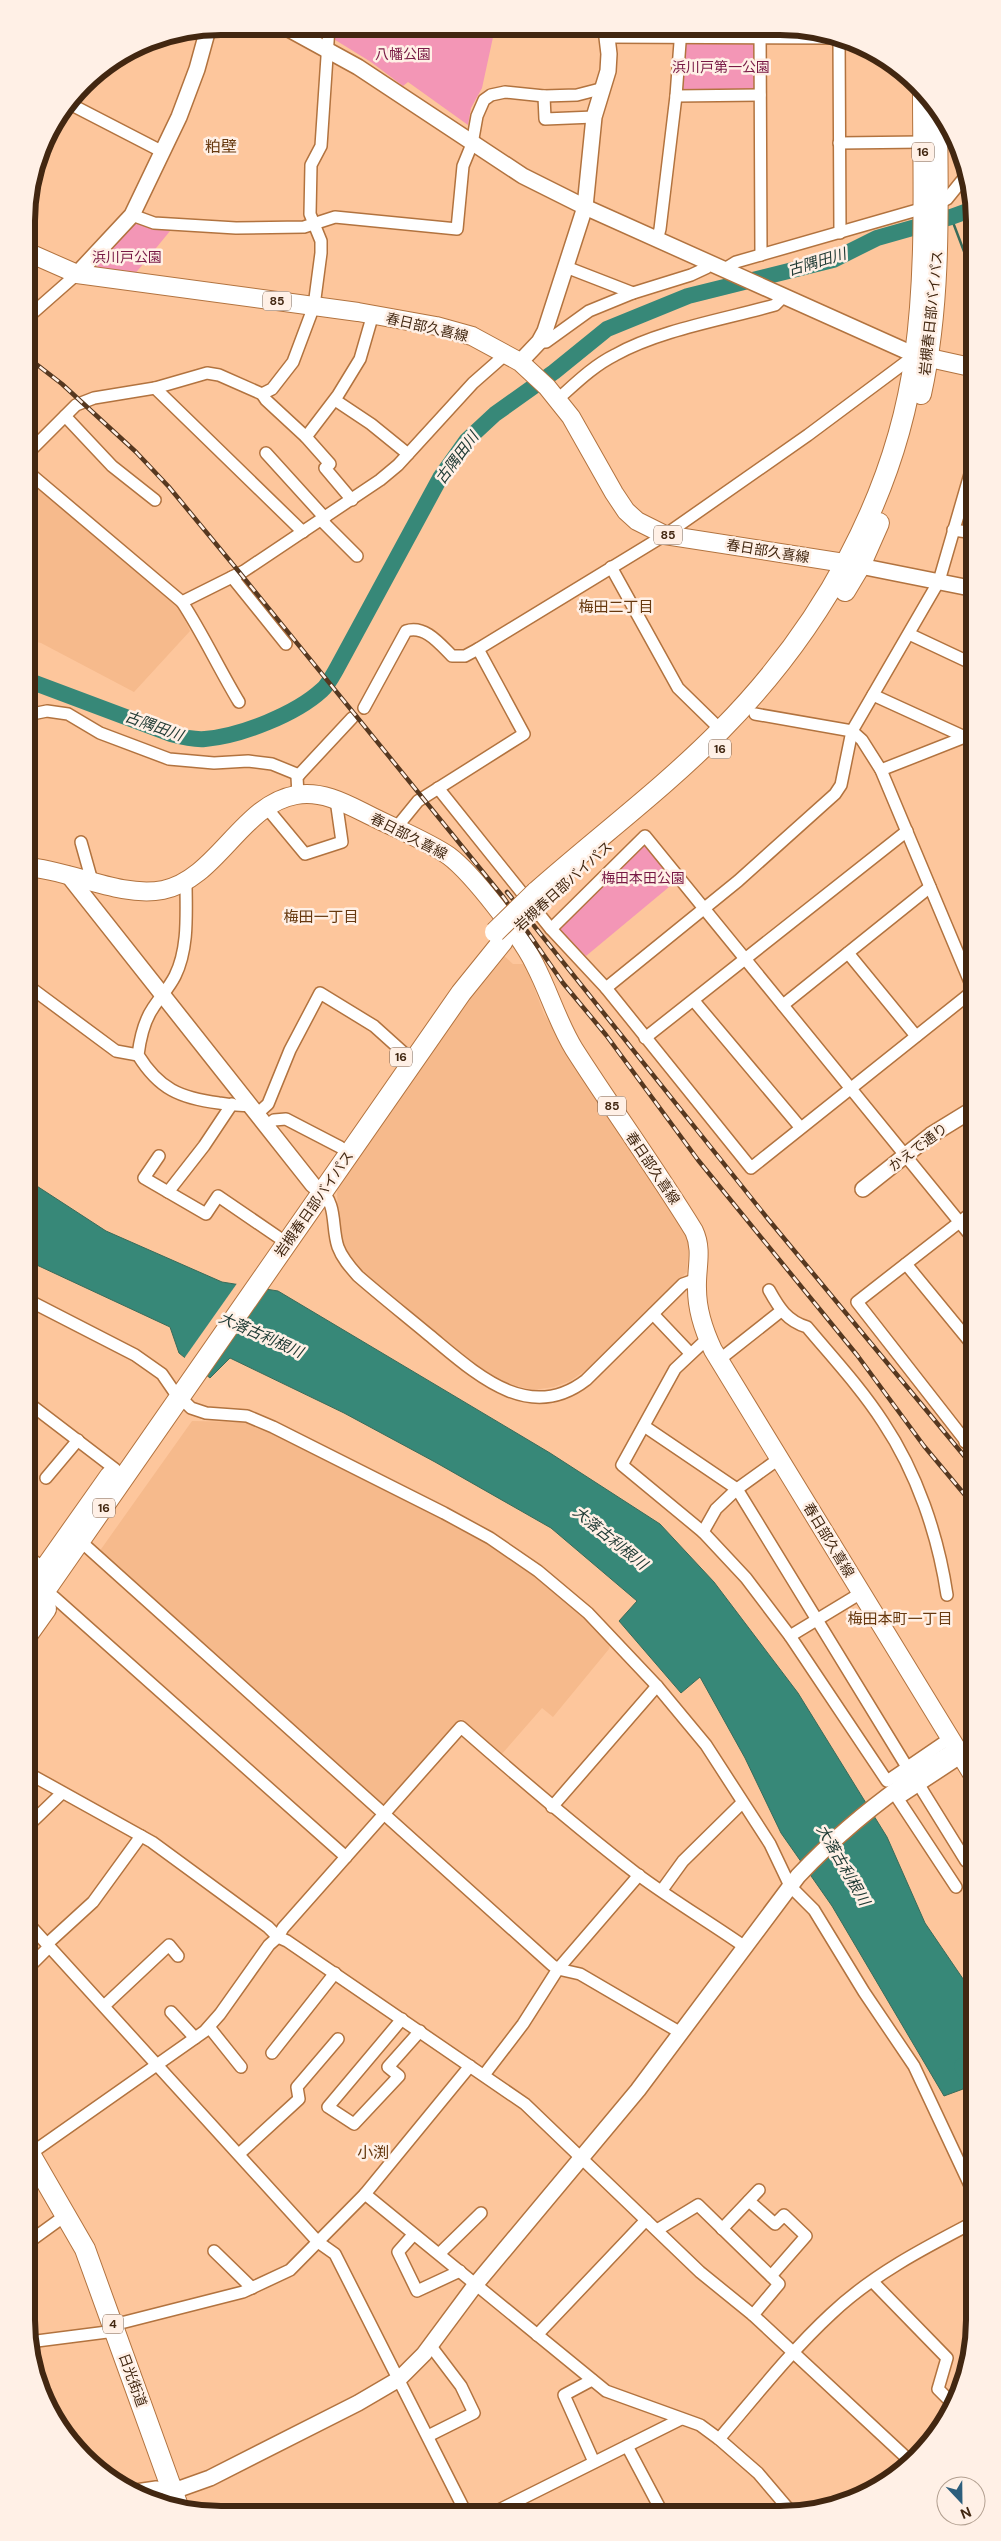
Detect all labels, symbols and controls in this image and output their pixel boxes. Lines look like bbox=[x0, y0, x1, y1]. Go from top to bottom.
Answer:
park label: 八幡公園 bbox=[375, 45, 431, 63]
park label: 浜川戸第一公園 bbox=[672, 58, 770, 76]
district label: 粕壁 bbox=[205, 136, 237, 157]
road number: 16 bbox=[912, 142, 934, 162]
water label: 古隅田川 bbox=[785, 243, 851, 280]
park label: 浜川戸公園 bbox=[92, 248, 162, 266]
street label: 岩槻春日部バイパス bbox=[915, 250, 947, 376]
road number: 85 bbox=[263, 292, 291, 310]
street label: 春日部久喜線 bbox=[384, 309, 470, 345]
water label: 古隅田川 bbox=[431, 426, 484, 488]
road number: 85 bbox=[654, 526, 682, 544]
street label: 春日部久喜線 bbox=[725, 536, 811, 566]
district label: 梅田二丁目 bbox=[578, 597, 654, 617]
water label: 古隅田川 bbox=[122, 706, 187, 746]
road number: 16 bbox=[709, 740, 731, 759]
street label: 春日部久喜線 bbox=[367, 809, 451, 863]
street label: 岩槻春日部バイパス bbox=[510, 837, 616, 935]
park label: 梅田本田公園 bbox=[601, 869, 685, 887]
district label: 梅田一丁目 bbox=[283, 907, 359, 927]
road number: 16 bbox=[390, 1048, 412, 1066]
road number: 85 bbox=[598, 1096, 626, 1116]
street label: かえで通り bbox=[885, 1119, 951, 1175]
street label: 春日部久喜線 bbox=[622, 1128, 684, 1208]
street label: 岩槻春日部バイパス bbox=[271, 1147, 357, 1261]
water label: 大落古利根川 bbox=[216, 1308, 308, 1363]
road number: 16 bbox=[93, 1499, 115, 1518]
street label: 春日部久喜線 bbox=[800, 1499, 858, 1581]
water label: 大落古利根川 bbox=[569, 1502, 653, 1575]
district label: 梅田本町一丁目 bbox=[847, 1609, 953, 1629]
water label: 大落古利根川 bbox=[812, 1821, 875, 1911]
district label: 小渕 bbox=[357, 2142, 389, 2163]
road number: 4 bbox=[103, 2314, 123, 2334]
street label: 日光街道 bbox=[115, 2351, 151, 2409]
north arrow bbox=[936, 2476, 986, 2526]
text: N bbox=[958, 2503, 974, 2523]

